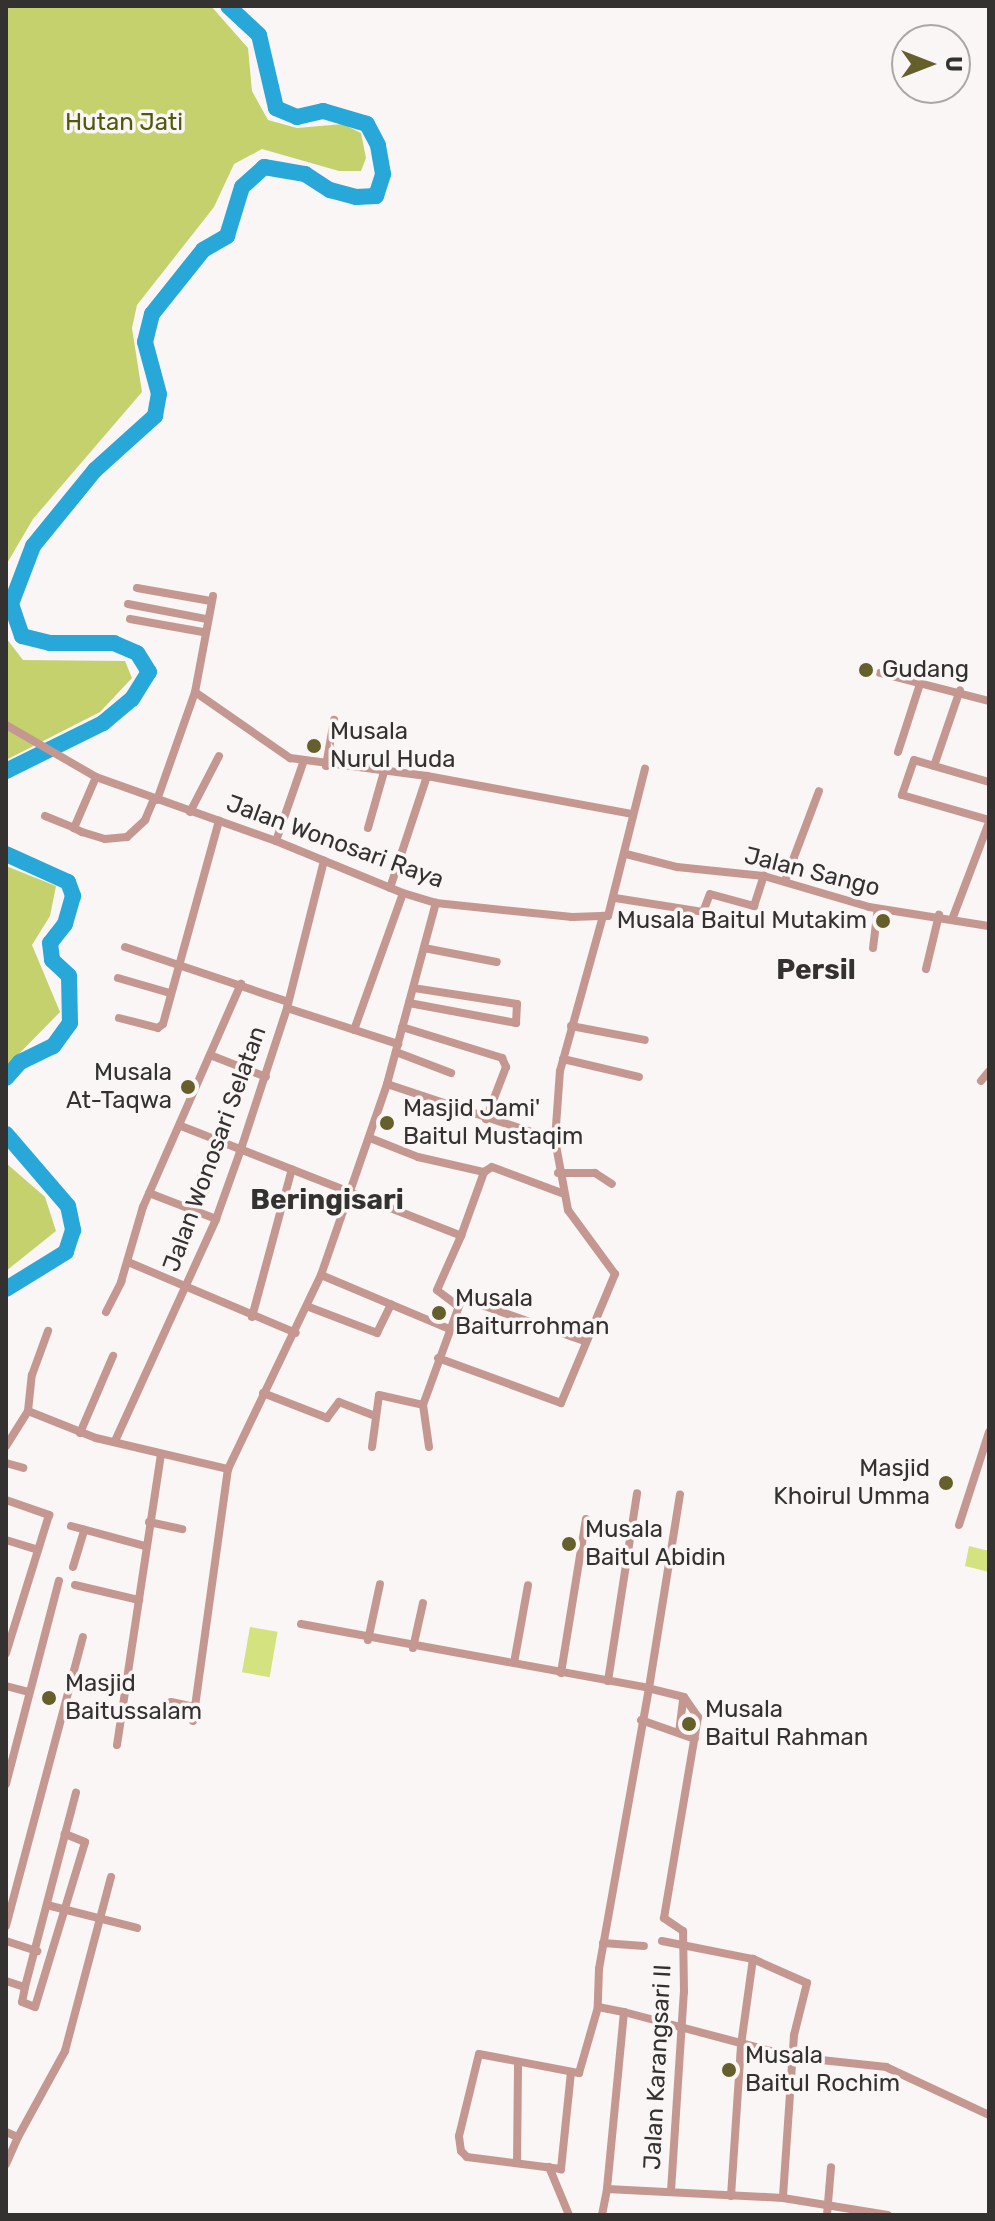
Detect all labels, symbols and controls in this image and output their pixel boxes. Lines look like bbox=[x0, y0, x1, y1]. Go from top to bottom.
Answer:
north arrow bbox=[891, 24, 971, 104]
text: U bbox=[940, 56, 967, 72]
park label: Hutan Jati bbox=[65, 109, 183, 137]
place label: Gudang bbox=[882, 656, 969, 684]
marker: Gudang bbox=[857, 661, 875, 679]
place label: Musala Nurul Huda bbox=[330, 718, 456, 774]
marker: Musala Nurul Huda bbox=[305, 737, 323, 755]
street label: Jalan Wonosari Raya bbox=[222, 789, 448, 895]
street label: Jalan Sango bbox=[741, 841, 883, 903]
place label: Musala Baitul Mutakim bbox=[617, 907, 867, 935]
marker: Musala Baitul Mutakim bbox=[874, 912, 892, 930]
district label: Persil bbox=[776, 953, 856, 987]
street label: Jalan Wonosari Selatan bbox=[157, 1022, 273, 1276]
place label: Musala At-Taqwa bbox=[66, 1059, 172, 1115]
marker: Musala At-Taqwa bbox=[179, 1078, 197, 1096]
place label: Masjid Jami' Baitul Mustaqim bbox=[403, 1095, 583, 1151]
marker: Masjid Jami' Baitul Mustaqim bbox=[378, 1114, 396, 1132]
district label: Beringisari bbox=[250, 1183, 404, 1217]
place label: Musala Baiturrohman bbox=[455, 1285, 609, 1341]
marker: Musala Baiturrohman bbox=[430, 1304, 448, 1322]
place label: Masjid Khoirul Umma bbox=[773, 1455, 930, 1511]
marker: Masjid Khoirul Umma bbox=[937, 1474, 955, 1492]
place label: Musala Baitul Abidin bbox=[585, 1516, 726, 1572]
marker: Musala Baitul Abidin bbox=[560, 1535, 578, 1553]
place label: Masjid Baitussalam bbox=[65, 1670, 202, 1726]
marker: Masjid Baitussalam bbox=[40, 1689, 58, 1707]
place label: Musala Baitul Rahman bbox=[705, 1696, 868, 1752]
marker: Musala Baitul Rahman bbox=[680, 1715, 698, 1733]
street label: Jalan Karangsari II bbox=[638, 1963, 678, 2171]
place label: Musala Baitul Rochim bbox=[745, 2042, 900, 2098]
marker: Musala Baitul Rochim bbox=[720, 2061, 738, 2079]

